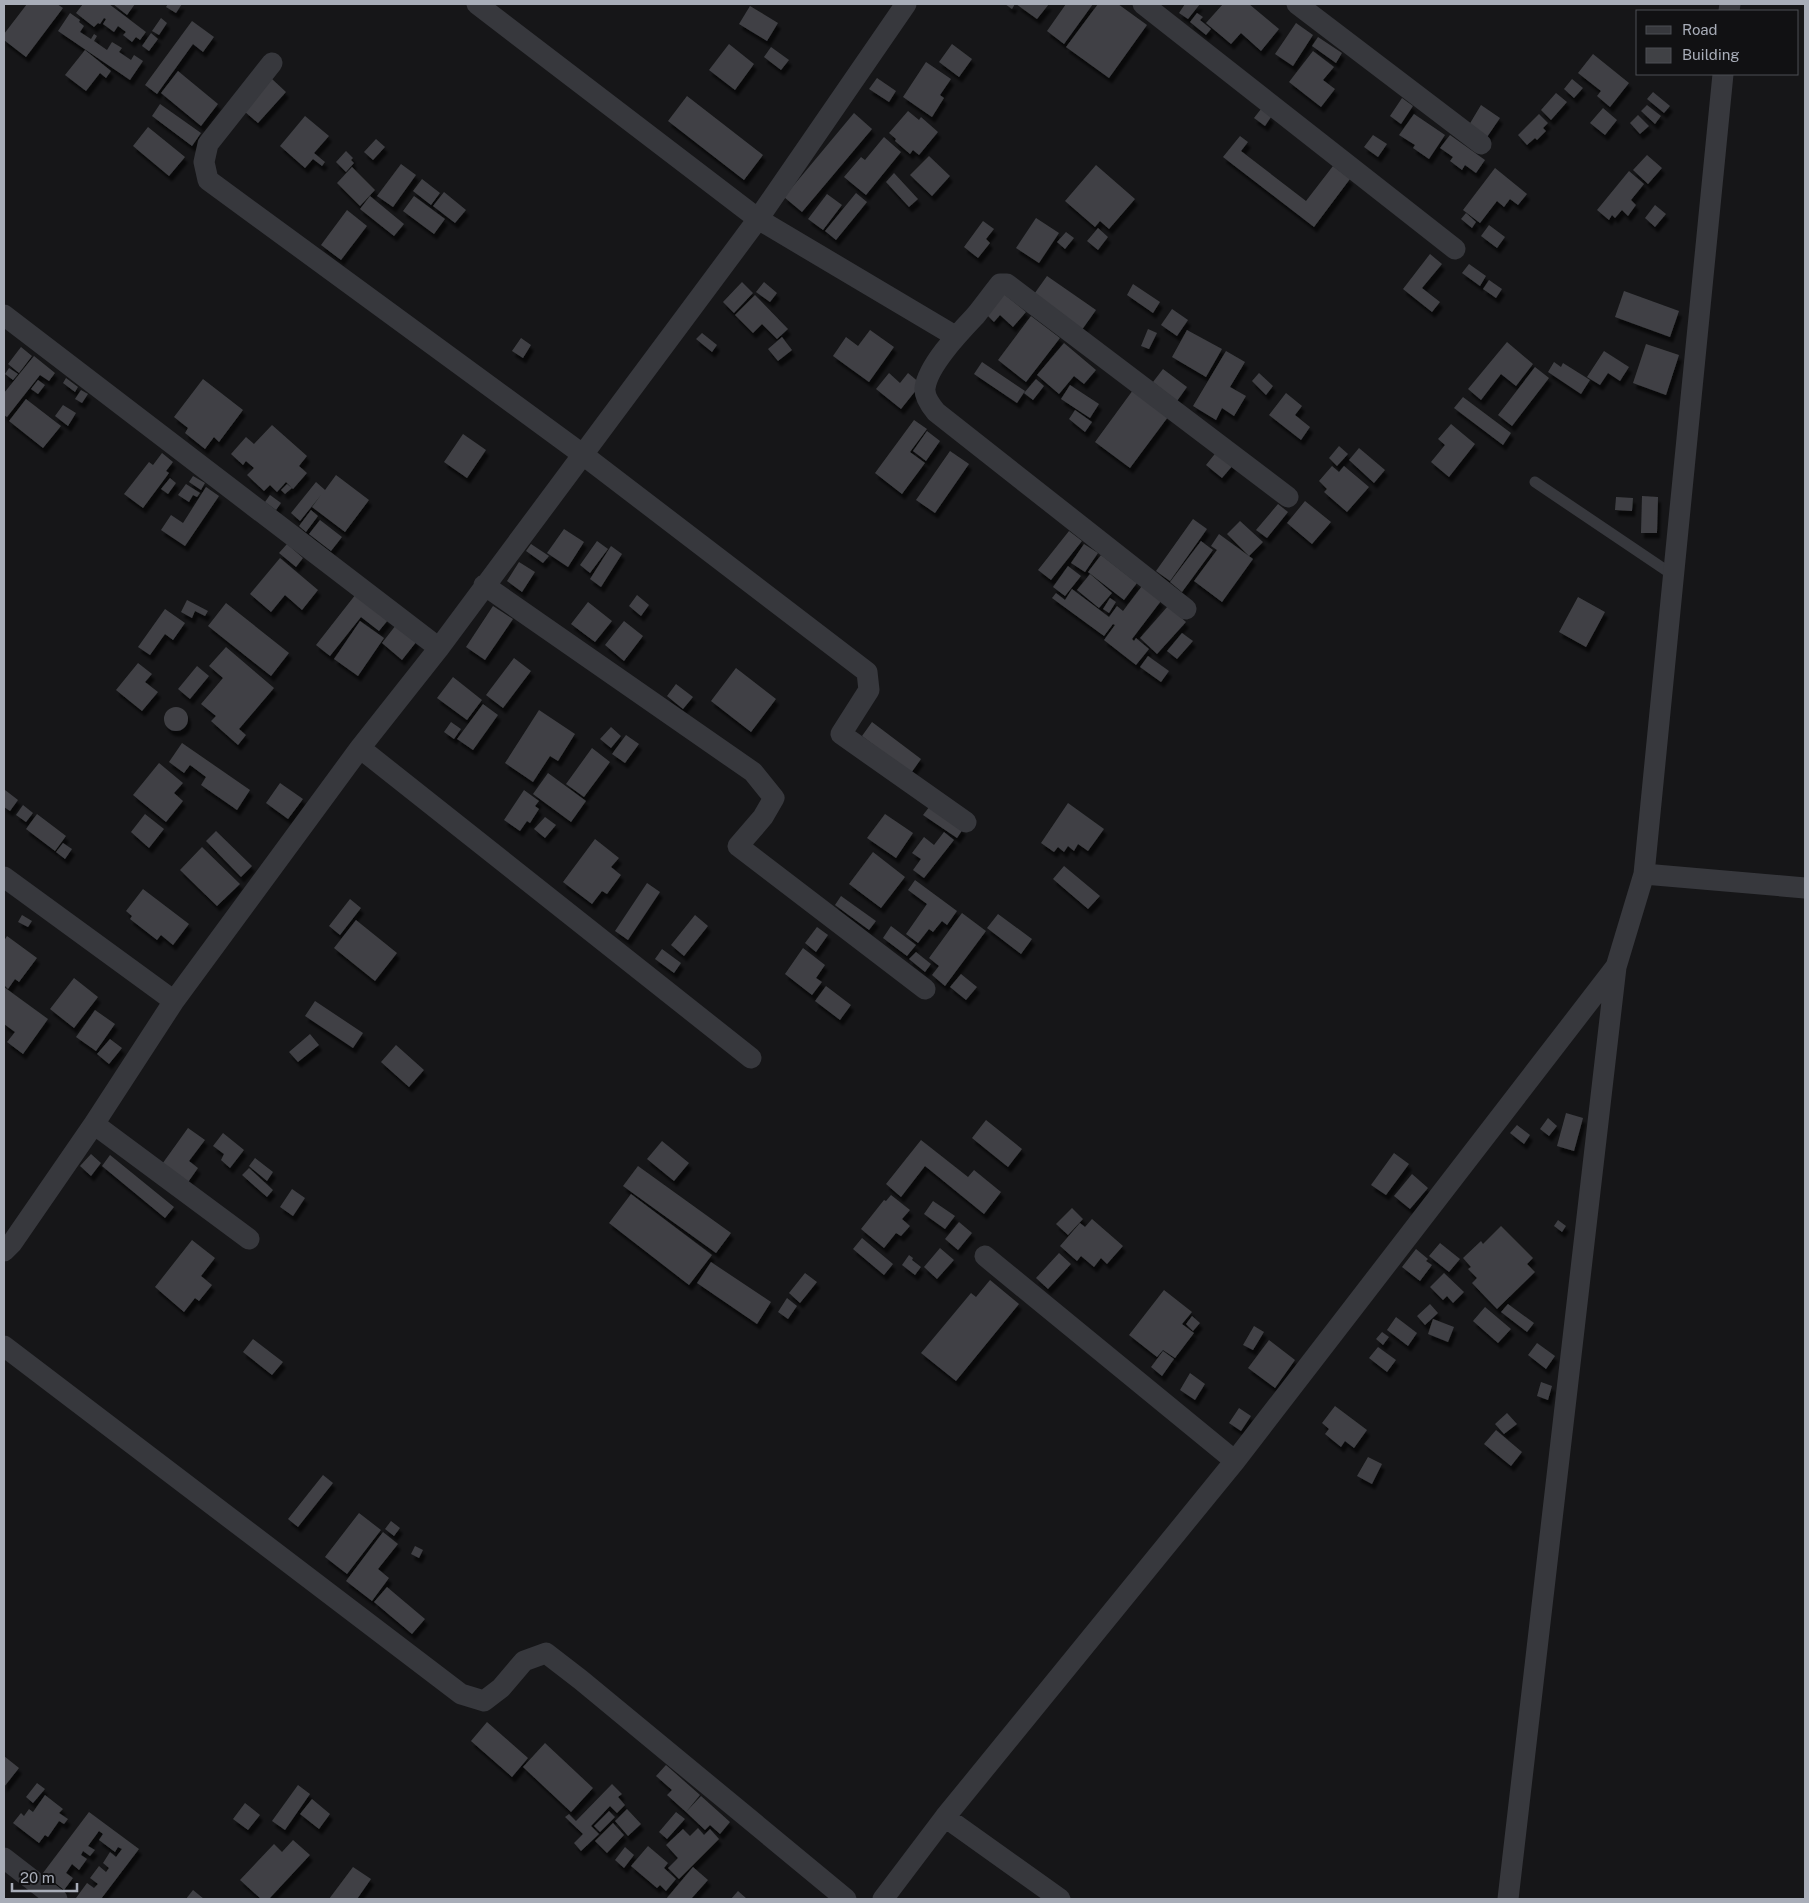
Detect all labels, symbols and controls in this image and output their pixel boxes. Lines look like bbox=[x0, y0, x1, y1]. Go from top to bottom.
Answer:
legend bbox=[1636, 10, 1799, 75]
text: Road bbox=[1682, 21, 1718, 38]
text: Building bbox=[1682, 46, 1740, 63]
scale bar bbox=[12, 1860, 78, 1892]
text: 20 m bbox=[20, 1869, 55, 1886]

